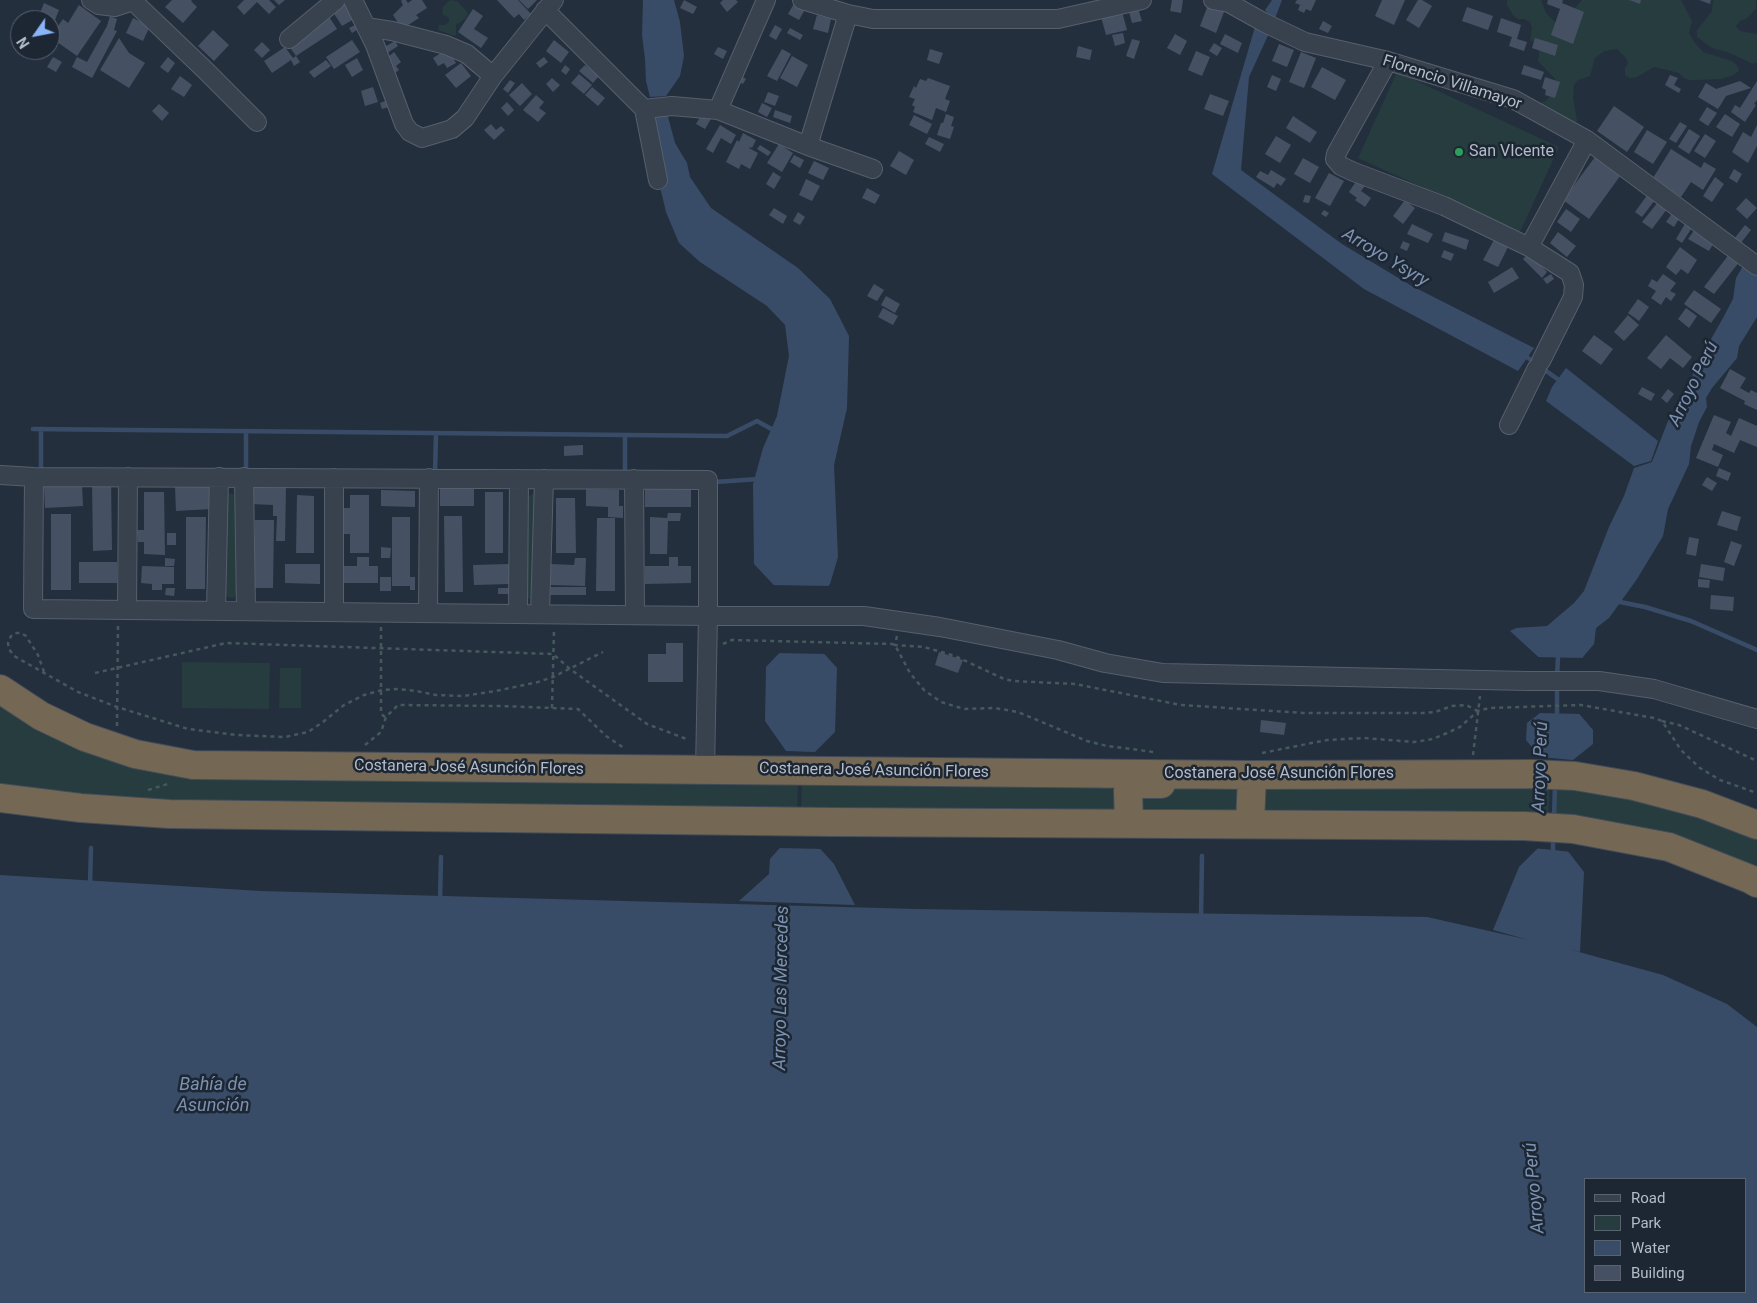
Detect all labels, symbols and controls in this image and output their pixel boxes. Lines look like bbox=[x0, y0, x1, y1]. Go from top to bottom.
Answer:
north arrow bbox=[10, 10, 60, 60]
text: N bbox=[14, 34, 33, 51]
street label: Florencio Villamayor bbox=[1380, 51, 1524, 115]
place label: San VIcente bbox=[1469, 142, 1554, 162]
marker: San VIcente bbox=[1453, 146, 1465, 158]
water label: Arroyo Ysyry bbox=[1338, 224, 1432, 292]
water label: Arroyo Perú bbox=[1664, 338, 1724, 430]
water label: Arroyo Perú bbox=[1529, 721, 1553, 813]
street label: Costanera José Asunción Flores bbox=[354, 756, 584, 780]
street label: Costanera José Asunción Flores bbox=[759, 759, 989, 783]
street label: Costanera José Asunción Flores bbox=[1164, 764, 1394, 784]
water label: Arroyo Las Mercedes bbox=[770, 906, 794, 1070]
water label: Bahía de Asunción bbox=[177, 1074, 249, 1116]
water label: Arroyo Perú bbox=[1520, 1142, 1550, 1234]
legend bbox=[1584, 1178, 1747, 1293]
text: Road bbox=[1631, 1189, 1665, 1207]
text: Park bbox=[1631, 1214, 1661, 1232]
text: Water bbox=[1631, 1239, 1670, 1257]
text: Building bbox=[1631, 1264, 1685, 1282]

